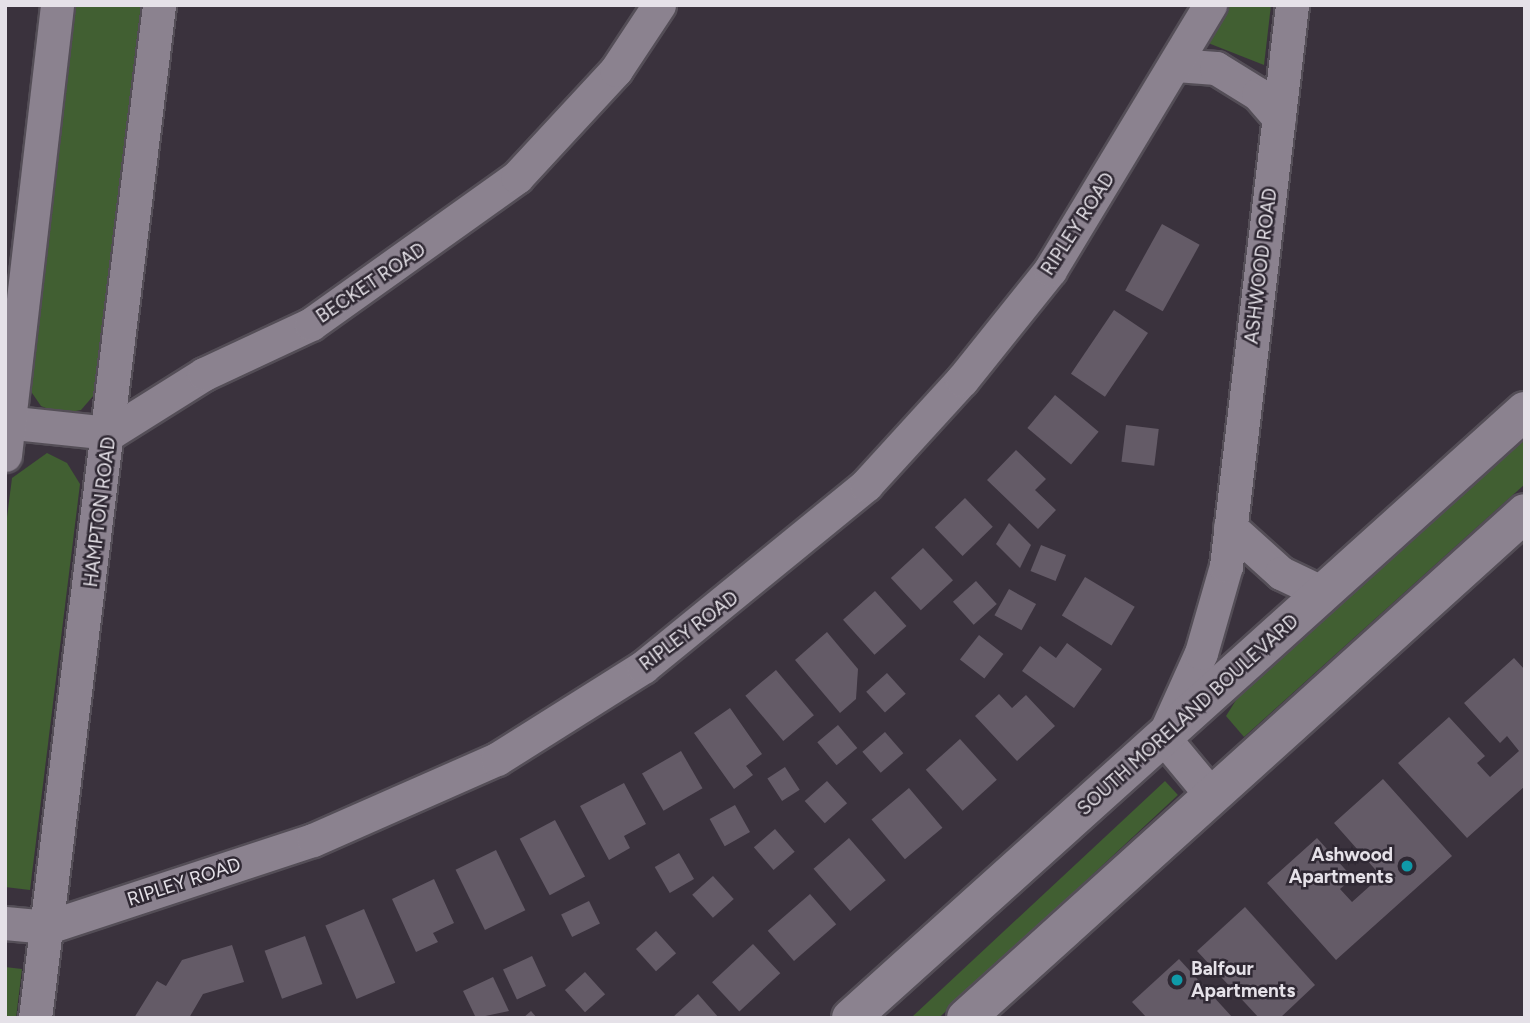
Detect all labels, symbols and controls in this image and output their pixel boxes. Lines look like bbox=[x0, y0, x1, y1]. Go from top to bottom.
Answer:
street label: RIPLEY ROAD bbox=[1036, 168, 1120, 280]
street label: ASHWOOD ROAD bbox=[1240, 187, 1282, 345]
street label: BECKET ROAD bbox=[312, 238, 430, 328]
street label: HAMPTON ROAD bbox=[79, 435, 121, 589]
street label: RIPLEY ROAD bbox=[635, 586, 743, 676]
street label: SOUTH MORELAND BOULEVARD bbox=[1073, 610, 1303, 820]
place label: Ashwood Apartments bbox=[1289, 844, 1393, 888]
street label: RIPLEY ROAD bbox=[124, 853, 244, 911]
marker: Ashwood Apartments bbox=[1399, 858, 1415, 874]
place label: Balfour Apartments bbox=[1191, 958, 1295, 1002]
marker: Balfour Apartments bbox=[1169, 972, 1185, 988]

